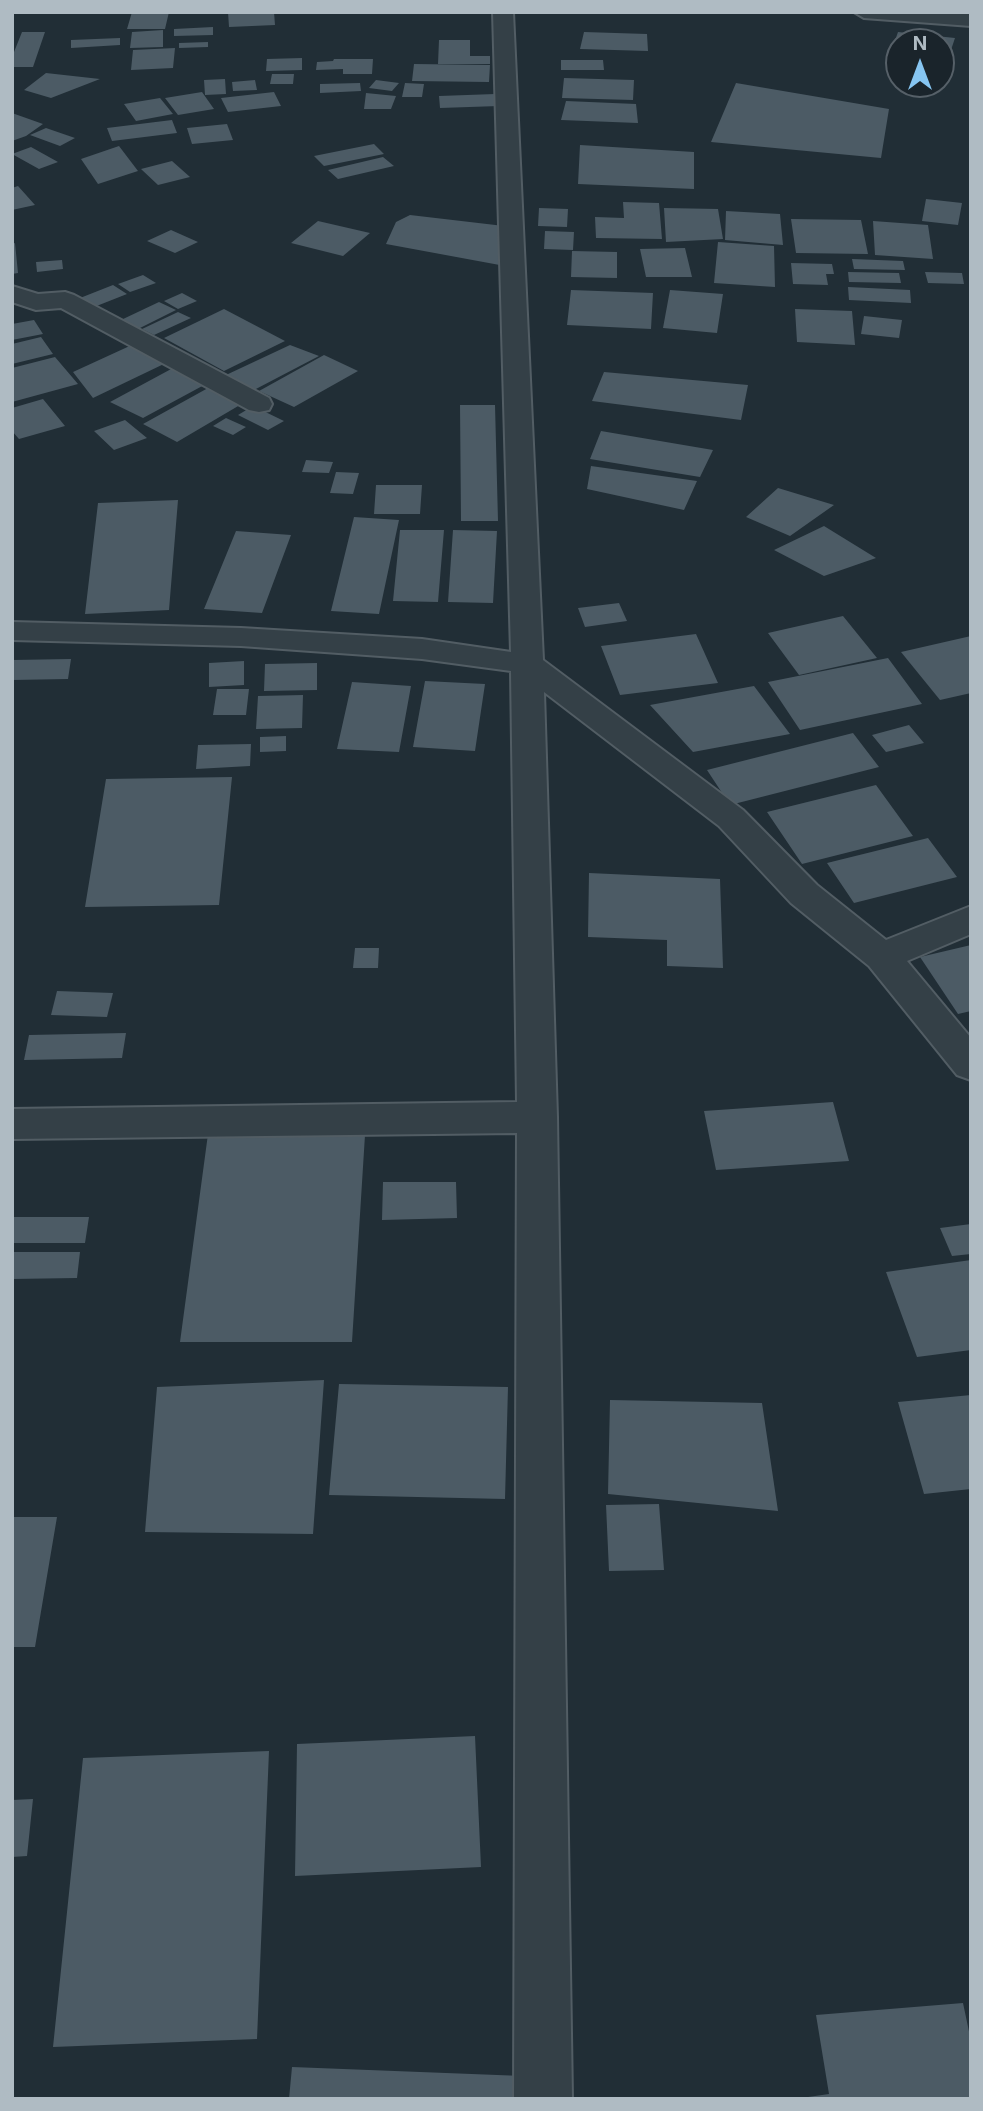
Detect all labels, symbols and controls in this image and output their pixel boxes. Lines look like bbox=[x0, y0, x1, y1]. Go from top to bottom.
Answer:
north arrow bbox=[885, 28, 955, 98]
text: N bbox=[913, 32, 927, 55]

